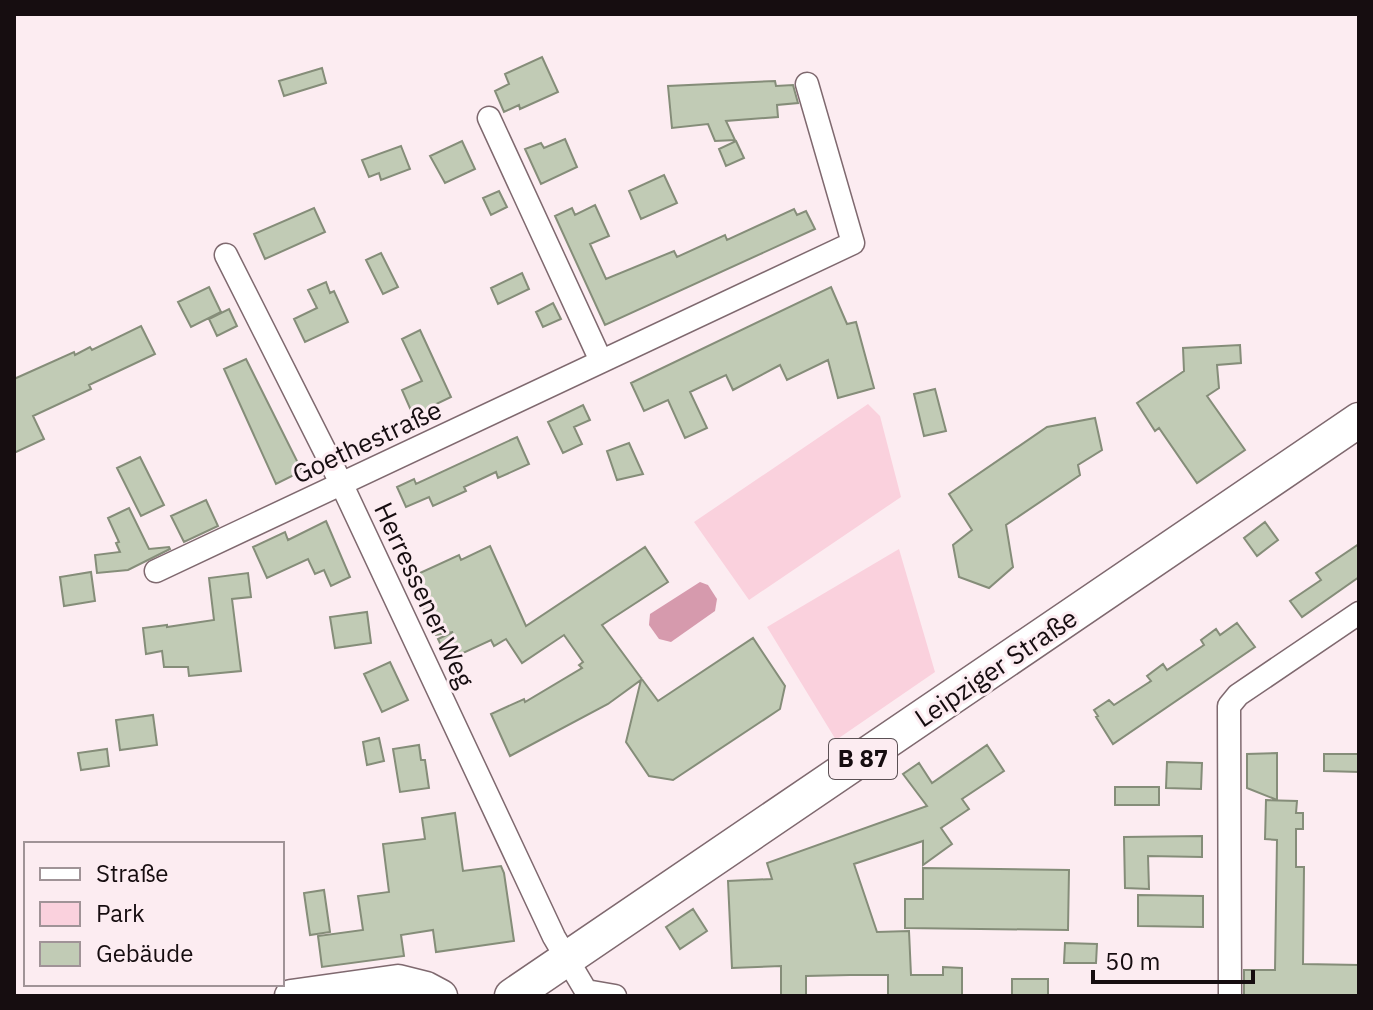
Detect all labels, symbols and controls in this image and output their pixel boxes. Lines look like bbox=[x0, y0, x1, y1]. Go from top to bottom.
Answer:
street label: Goethestraße bbox=[286, 392, 447, 491]
street label: Herressener Weg bbox=[367, 496, 483, 693]
street label: Leipziger Straße bbox=[908, 600, 1083, 734]
road number: B 87 bbox=[829, 739, 897, 779]
legend bbox=[24, 842, 284, 986]
text: Straße bbox=[96, 857, 168, 889]
text: Park bbox=[96, 897, 145, 929]
scale bar bbox=[1093, 934, 1253, 984]
text: Gebäude bbox=[96, 937, 193, 969]
text: 50 m bbox=[1105, 945, 1160, 977]

